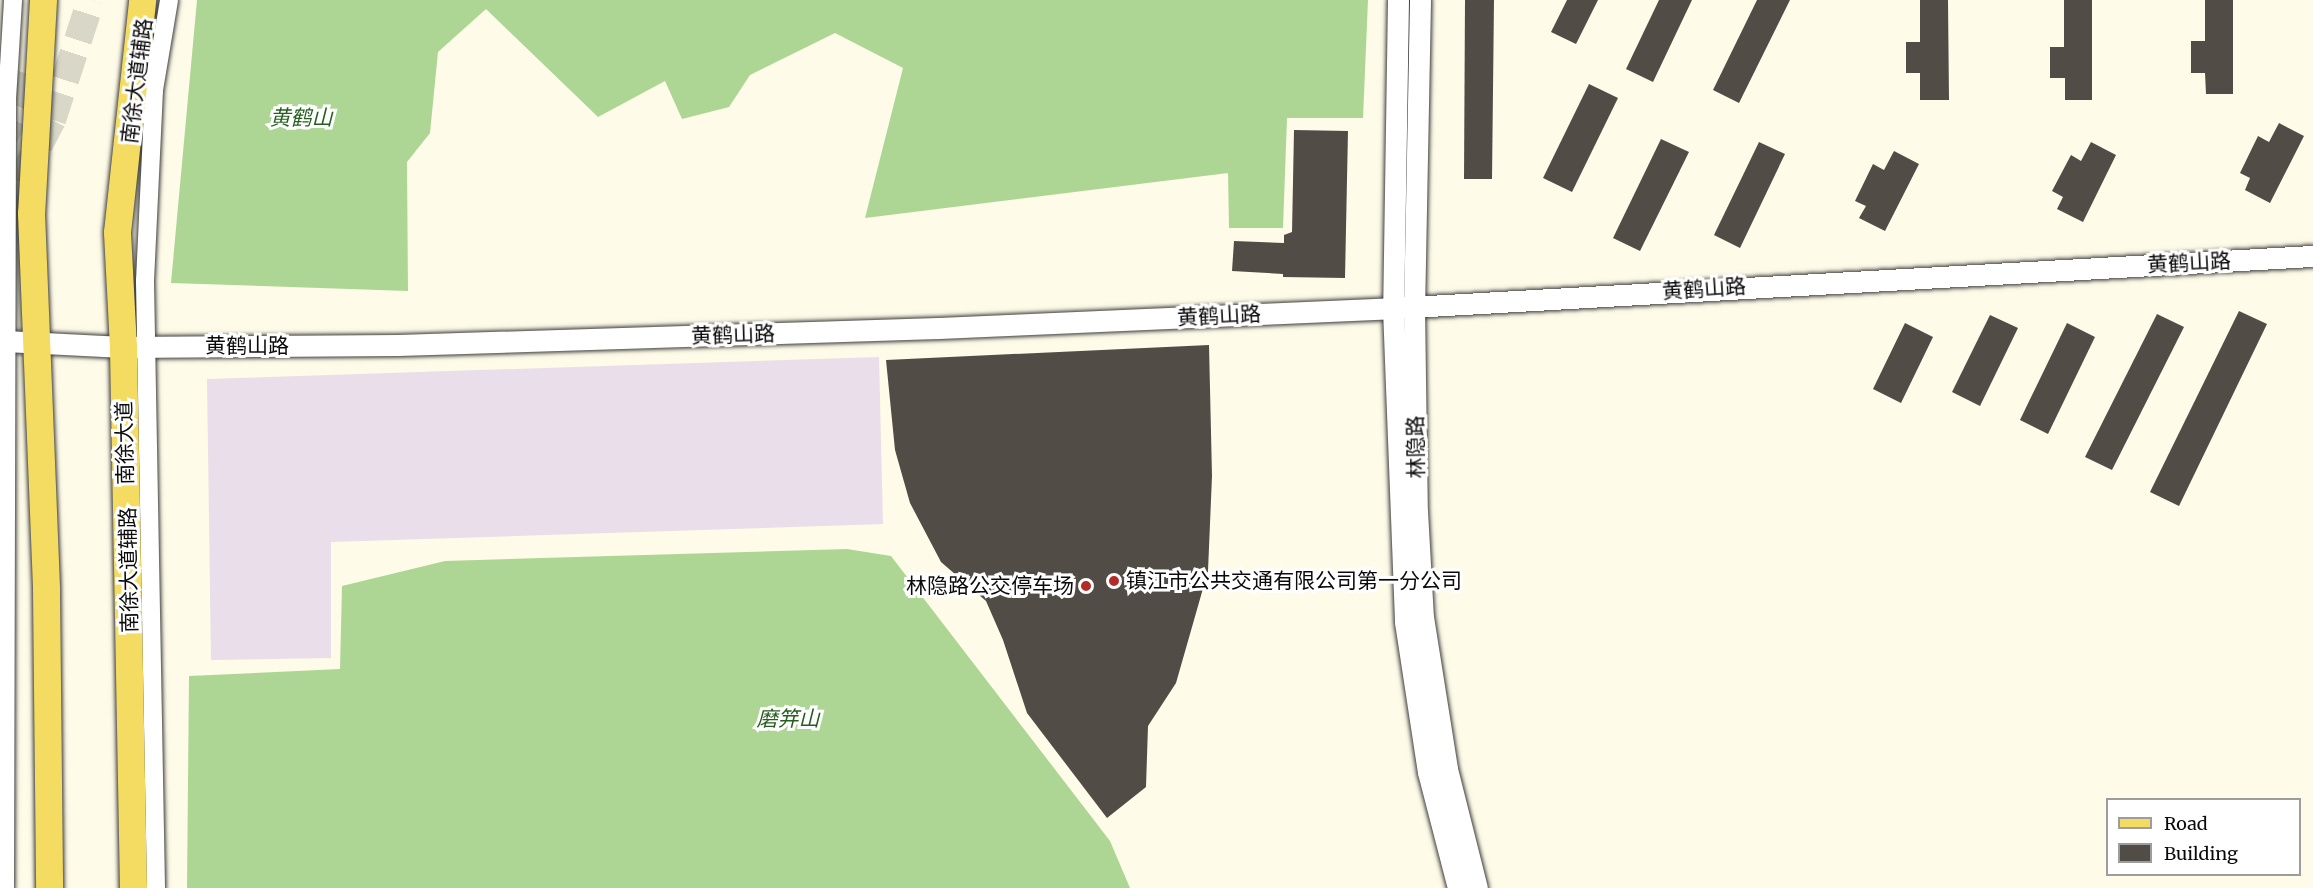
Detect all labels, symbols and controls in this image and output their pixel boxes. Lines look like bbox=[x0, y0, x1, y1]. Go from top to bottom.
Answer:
street label: 南徐大道辅路 bbox=[117, 17, 157, 145]
park label: 黄鹤山 bbox=[270, 105, 332, 131]
street label: 黄鹤山路 bbox=[2146, 248, 2232, 278]
street label: 黄鹤山路 bbox=[1661, 274, 1747, 304]
street label: 黄鹤山路 bbox=[1176, 301, 1262, 331]
street label: 黄鹤山路 bbox=[691, 321, 775, 349]
street label: 黄鹤山路 bbox=[205, 333, 289, 359]
street label: 南徐大道 bbox=[112, 401, 138, 485]
street label: 林隐路 bbox=[1403, 415, 1429, 479]
street label: 南徐大道辅路 bbox=[115, 507, 143, 633]
place label: 镇江市公共交通有限公司第一分公司 bbox=[1126, 568, 1462, 594]
place label: 林隐路公交停车场 bbox=[906, 573, 1074, 599]
marker: 镇江市公共交通有限公司第一分公司 bbox=[1107, 574, 1121, 588]
marker: 林隐路公交停车场 bbox=[1079, 579, 1093, 593]
park label: 磨笄山 bbox=[757, 706, 819, 732]
legend bbox=[2106, 798, 2301, 876]
text: Road bbox=[2164, 812, 2208, 835]
text: Building bbox=[2164, 842, 2238, 865]

